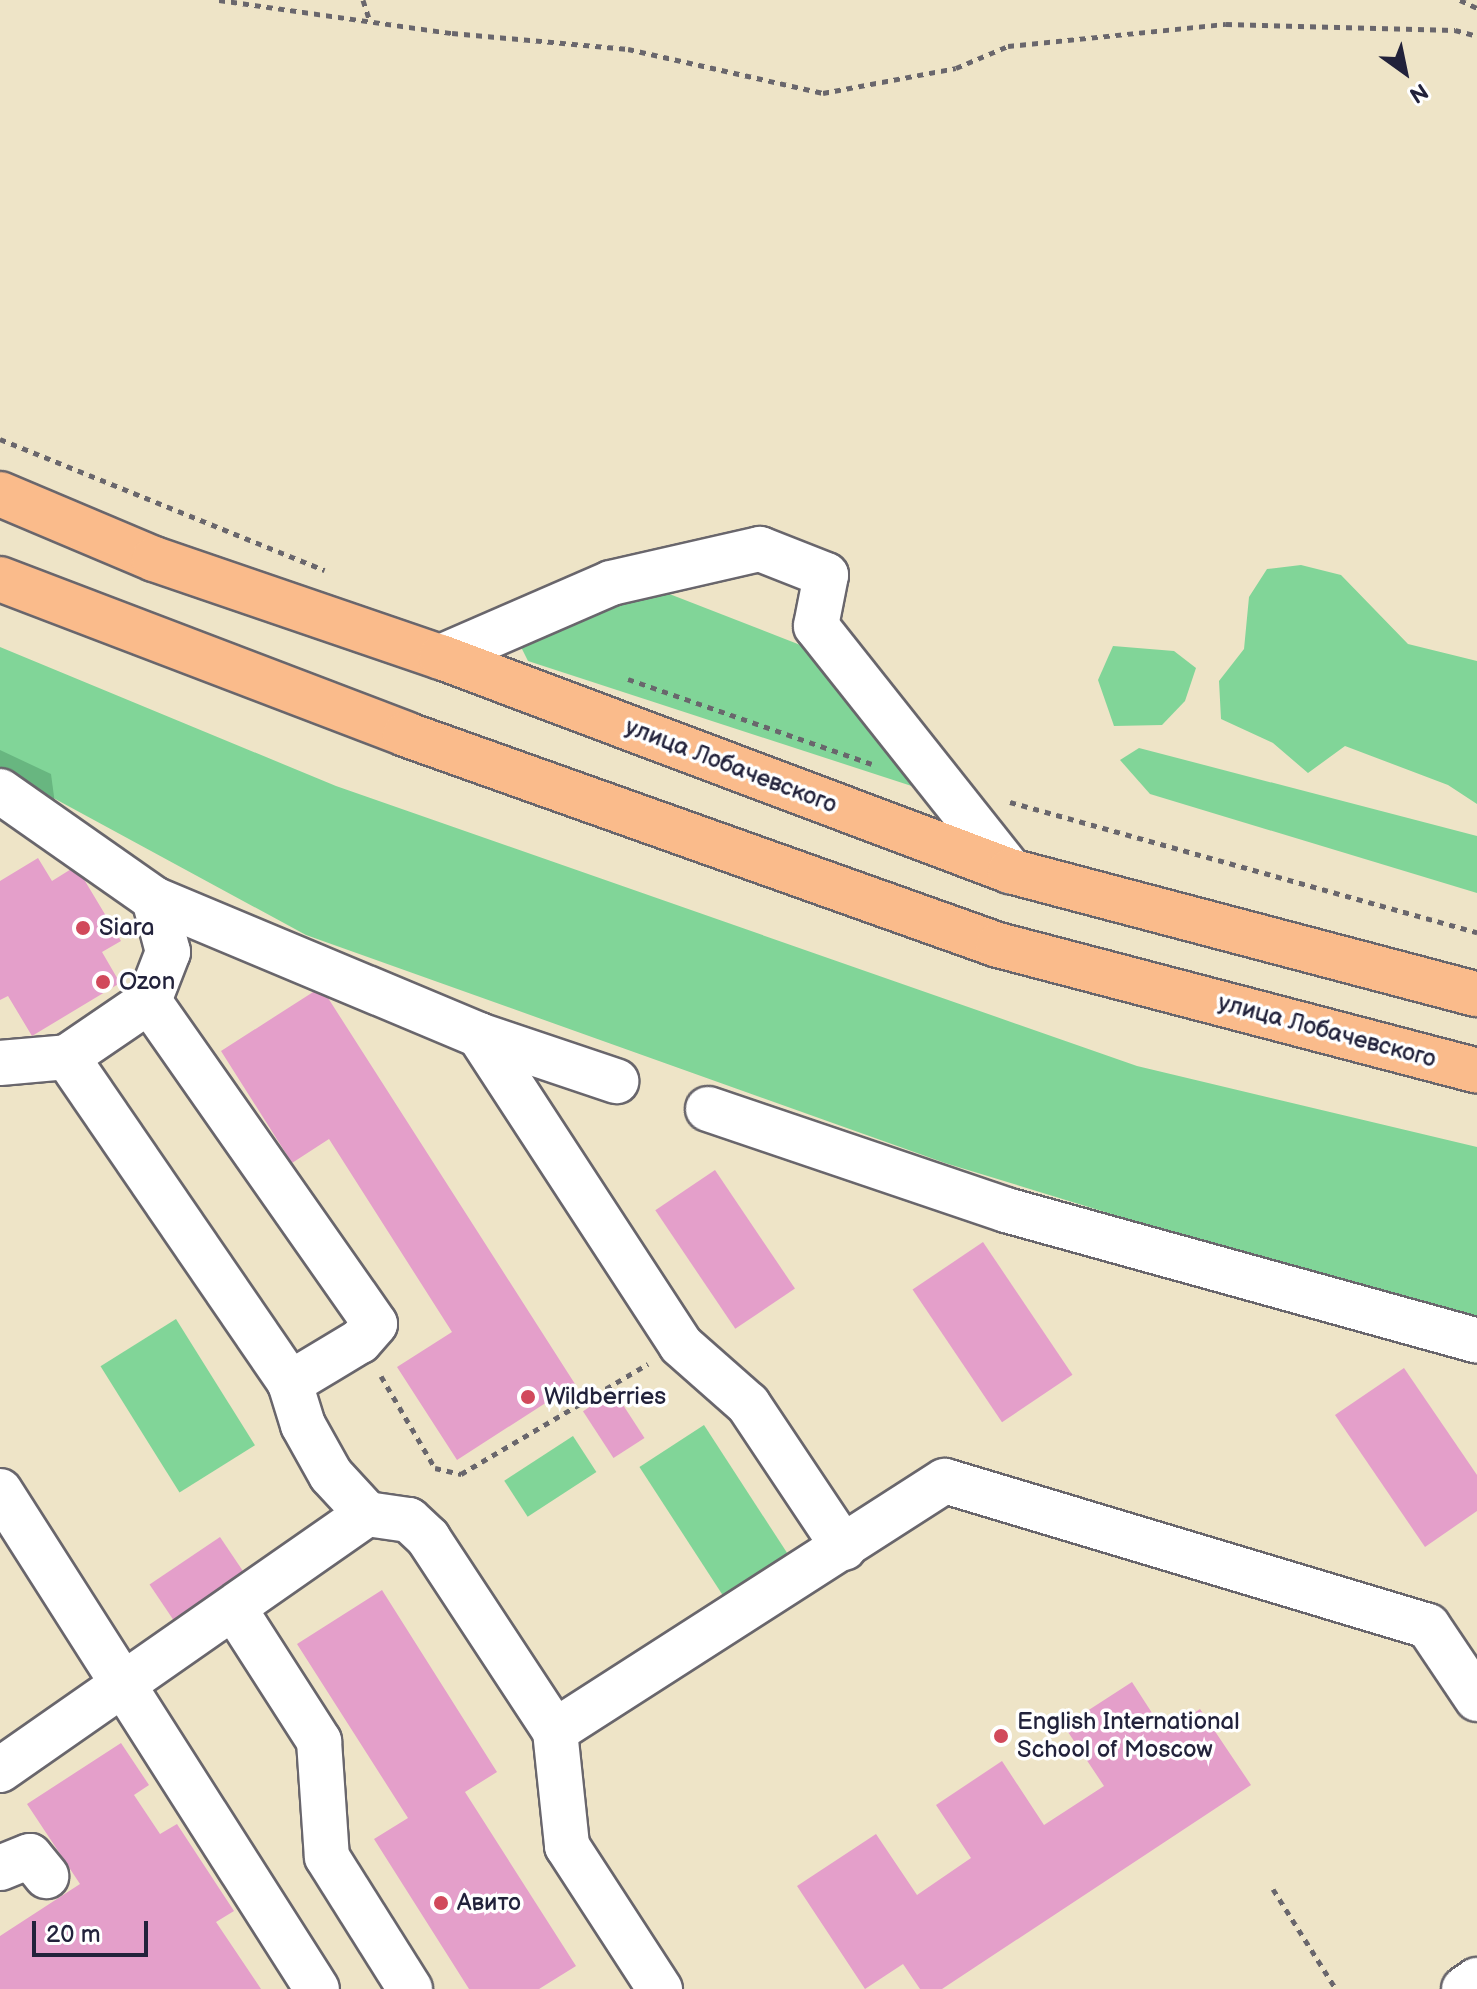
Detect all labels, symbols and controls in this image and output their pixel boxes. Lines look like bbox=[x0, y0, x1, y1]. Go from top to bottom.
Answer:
north arrow bbox=[1365, 32, 1445, 112]
text: N bbox=[1404, 77, 1433, 108]
street label: улица Лобачевского bbox=[621, 712, 841, 820]
place label: Siara bbox=[99, 914, 154, 942]
marker: Siara bbox=[74, 919, 92, 937]
place label: Ozon bbox=[119, 968, 175, 996]
marker: Ozon bbox=[94, 973, 112, 991]
street label: улица Лобачевского bbox=[1215, 988, 1439, 1074]
place label: Wildberries bbox=[544, 1383, 666, 1411]
marker: Wildberries bbox=[519, 1388, 537, 1406]
place label: English International School of Moscow bbox=[1017, 1708, 1240, 1764]
marker: English International School of Moscow bbox=[992, 1727, 1010, 1745]
place label: Авито bbox=[457, 1889, 521, 1917]
marker: Авито bbox=[432, 1894, 450, 1912]
scale bar bbox=[36, 1905, 152, 1955]
text: 20 m bbox=[46, 1920, 101, 1949]

